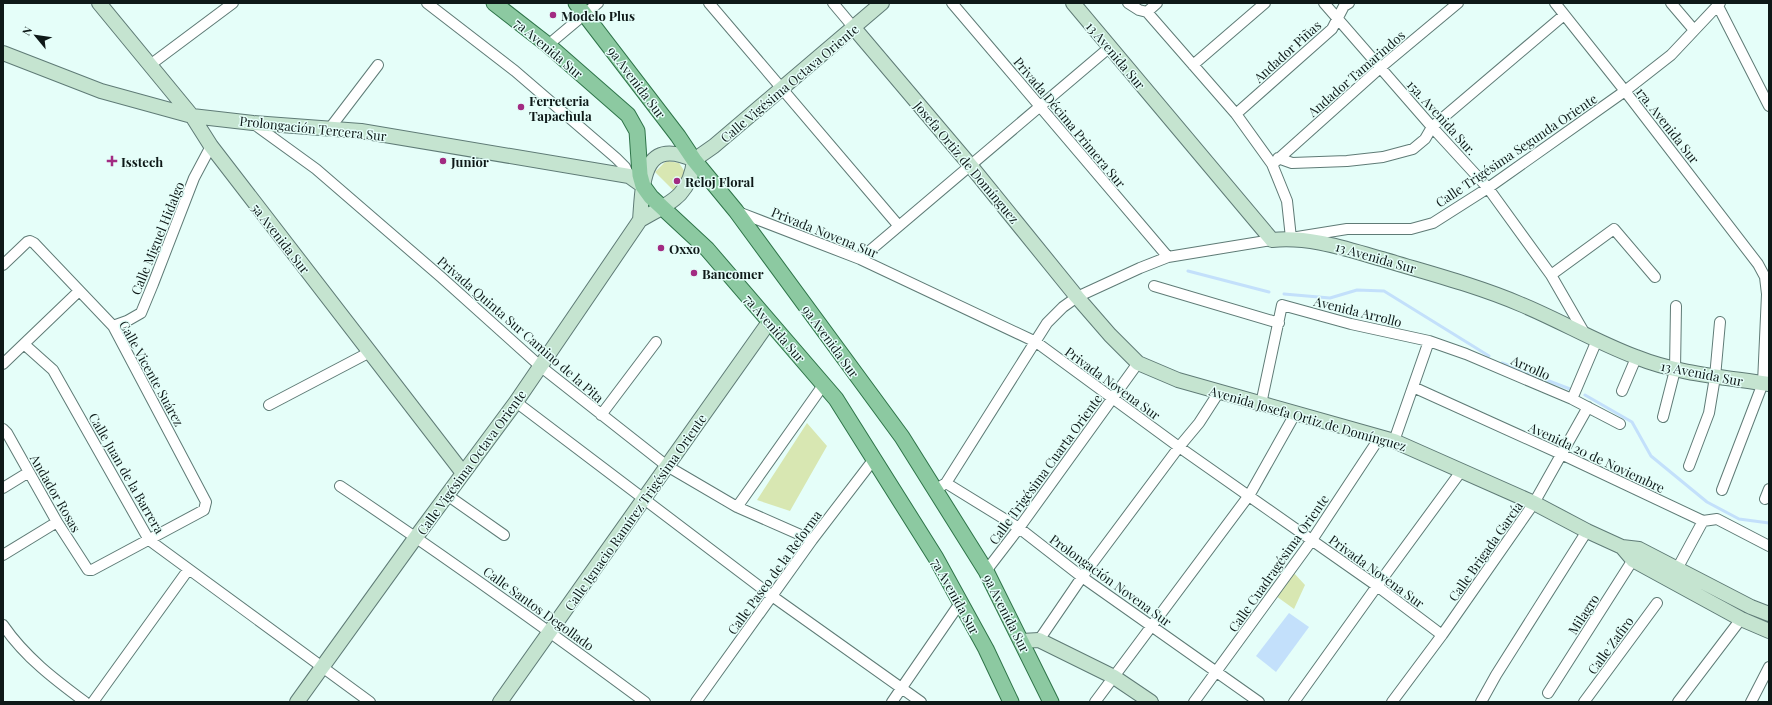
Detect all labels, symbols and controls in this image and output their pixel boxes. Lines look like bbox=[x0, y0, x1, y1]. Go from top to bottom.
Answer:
place label: Modelo Plus bbox=[561, 7, 635, 24]
marker: Modelo Plus bbox=[548, 10, 558, 20]
street label: 7a Avenida Sur bbox=[511, 14, 587, 82]
north arrow bbox=[16, 16, 56, 56]
street label: Andador Piñas bbox=[1249, 16, 1324, 86]
street label: 13 Avenida Sur bbox=[1083, 18, 1149, 93]
street label: Calle Vigésima Octava Oriente bbox=[716, 20, 862, 146]
text: N bbox=[18, 24, 35, 38]
street label: Andador Tamarindos bbox=[1303, 26, 1408, 121]
street label: 9a Avenida Sur bbox=[604, 43, 670, 122]
street label: Privada Décima Primera Sur bbox=[1010, 53, 1130, 191]
street label: 15a. Avenida Sur. bbox=[1404, 76, 1480, 158]
street label: 17a. Avenida Sur bbox=[1633, 83, 1703, 167]
street label: Calle Trigésima Segunda Oriente bbox=[1432, 89, 1601, 211]
place label: Ferreteria Tapachula bbox=[529, 92, 592, 124]
street label: Josefa Ortiz de Domínguez bbox=[910, 97, 1023, 227]
marker: Ferreteria Tapachula bbox=[516, 102, 526, 112]
street label: Prolongación Tercera Sur bbox=[239, 112, 388, 144]
place label: Isstech bbox=[121, 153, 163, 170]
place label: Junior bbox=[450, 153, 489, 170]
marker: Isstech bbox=[106, 155, 118, 167]
marker: Junior bbox=[438, 156, 448, 166]
place label: Reloj Floral bbox=[685, 173, 754, 190]
marker: Reloj Floral bbox=[672, 176, 682, 186]
street label: Calle Miguel Hidalgo bbox=[126, 179, 188, 297]
street label: 5a Avenida Sur bbox=[248, 199, 314, 277]
street label: Privada Novena Sur bbox=[769, 203, 881, 261]
street label: 13 Avenida Sur bbox=[1334, 237, 1419, 277]
place label: Oxxo bbox=[669, 240, 700, 257]
marker: Oxxo bbox=[656, 243, 666, 253]
street label: Privada Quinta Sur Camino de la Pita bbox=[434, 252, 608, 406]
place label: Bancomer bbox=[702, 265, 764, 282]
marker: Bancomer bbox=[689, 268, 699, 278]
street label: 7a Avenida Sur bbox=[741, 291, 809, 366]
street label: Avenida Arrollo bbox=[1311, 292, 1404, 330]
street label: 9a Avenida Sur bbox=[799, 301, 863, 381]
street label: Calle Vicente Suárez bbox=[116, 317, 188, 429]
street label: Privada Novena Sur bbox=[1062, 343, 1164, 423]
street label: Arrollo bbox=[1508, 351, 1553, 383]
street label: 13 Avenida Sur bbox=[1659, 357, 1745, 389]
street label: Avenida Josefa Ortiz de Domínguez bbox=[1206, 381, 1409, 454]
street label: Calle Vigésima Octava Oriente bbox=[413, 386, 530, 538]
street label: Calle Trigésima Cuarta Oriente bbox=[985, 390, 1105, 547]
street label: Calle Juan de la Barrera bbox=[85, 410, 169, 537]
street label: Calle Ignacio Ramírez Trigésima Oriente bbox=[560, 410, 710, 614]
street label: Avenida 20 de Noviembre bbox=[1525, 418, 1668, 496]
street label: Andador Rosas bbox=[26, 450, 85, 535]
street label: Calle Cuadragésima Oriente bbox=[1224, 491, 1332, 635]
street label: Calle Brigada García bbox=[1444, 497, 1526, 604]
street label: Calle Paseo de la Reforma bbox=[723, 506, 825, 637]
street label: Prolongación Novena Sur bbox=[1047, 530, 1175, 630]
street label: Privada Novena Sur bbox=[1326, 531, 1428, 611]
street label: 7a Avenida Sur bbox=[928, 555, 984, 637]
street label: Calle Santos Degollado bbox=[480, 562, 598, 654]
street label: 9a Avenida Sur bbox=[980, 571, 1034, 655]
street label: Milagro bbox=[1564, 591, 1602, 637]
street label: Calle Zafiro bbox=[1583, 613, 1637, 677]

